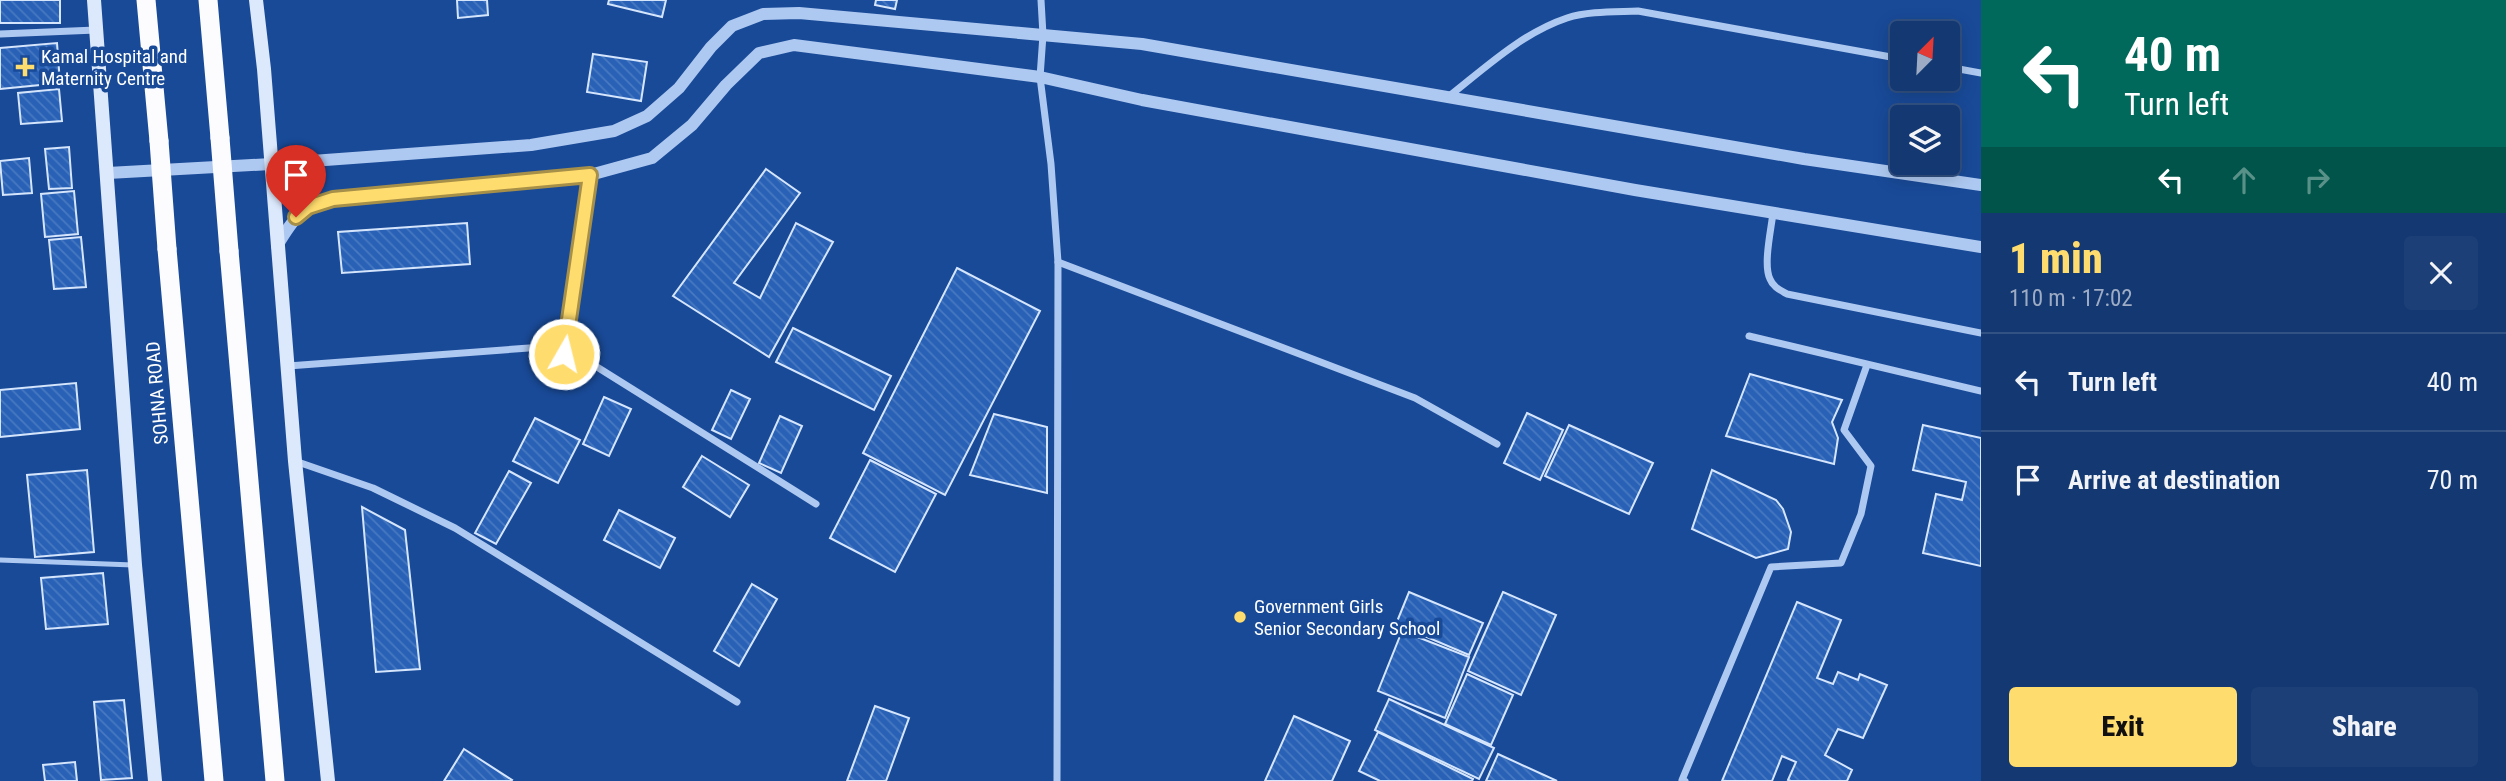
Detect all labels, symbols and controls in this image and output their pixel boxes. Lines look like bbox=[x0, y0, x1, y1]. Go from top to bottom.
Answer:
north arrow bbox=[1890, 21, 1960, 91]
map controls bbox=[1890, 21, 1960, 175]
text: 40 m bbox=[2124, 26, 2221, 83]
icon: left bbox=[2009, 28, 2100, 119]
place label: Kamal Hospital and Maternity Centre bbox=[41, 45, 187, 90]
marker: Kamal Hospital and Maternity Centre bbox=[15, 57, 35, 77]
text: Turn left bbox=[2124, 85, 2229, 123]
button: layers bbox=[1890, 105, 1960, 175]
pin bbox=[266, 145, 326, 217]
icon: arrive bbox=[277, 156, 315, 194]
icon: left bbox=[2152, 161, 2190, 199]
icon: ahead bbox=[2225, 161, 2263, 199]
icon: right bbox=[2298, 161, 2336, 199]
text: 1 min bbox=[2009, 234, 2103, 283]
button: close bbox=[2404, 236, 2478, 310]
text: 110 m · 17:02 bbox=[2009, 285, 2133, 312]
position arrow bbox=[527, 317, 601, 391]
street label: SOHNA ROAD bbox=[141, 340, 173, 446]
icon: left bbox=[2009, 363, 2047, 401]
text: Turn left bbox=[2068, 367, 2157, 397]
text: 40 m bbox=[2427, 367, 2478, 397]
icon: arrive bbox=[2009, 461, 2047, 499]
text: Arrive at destination bbox=[2068, 465, 2280, 495]
text: 70 m bbox=[2427, 465, 2478, 495]
place label: Government Girls Senior Secondary School bbox=[1254, 595, 1440, 640]
marker: Government Girls Senior Secondary School bbox=[1232, 609, 1248, 625]
button: Exit bbox=[2009, 687, 2237, 767]
button: Share bbox=[2251, 687, 2478, 767]

